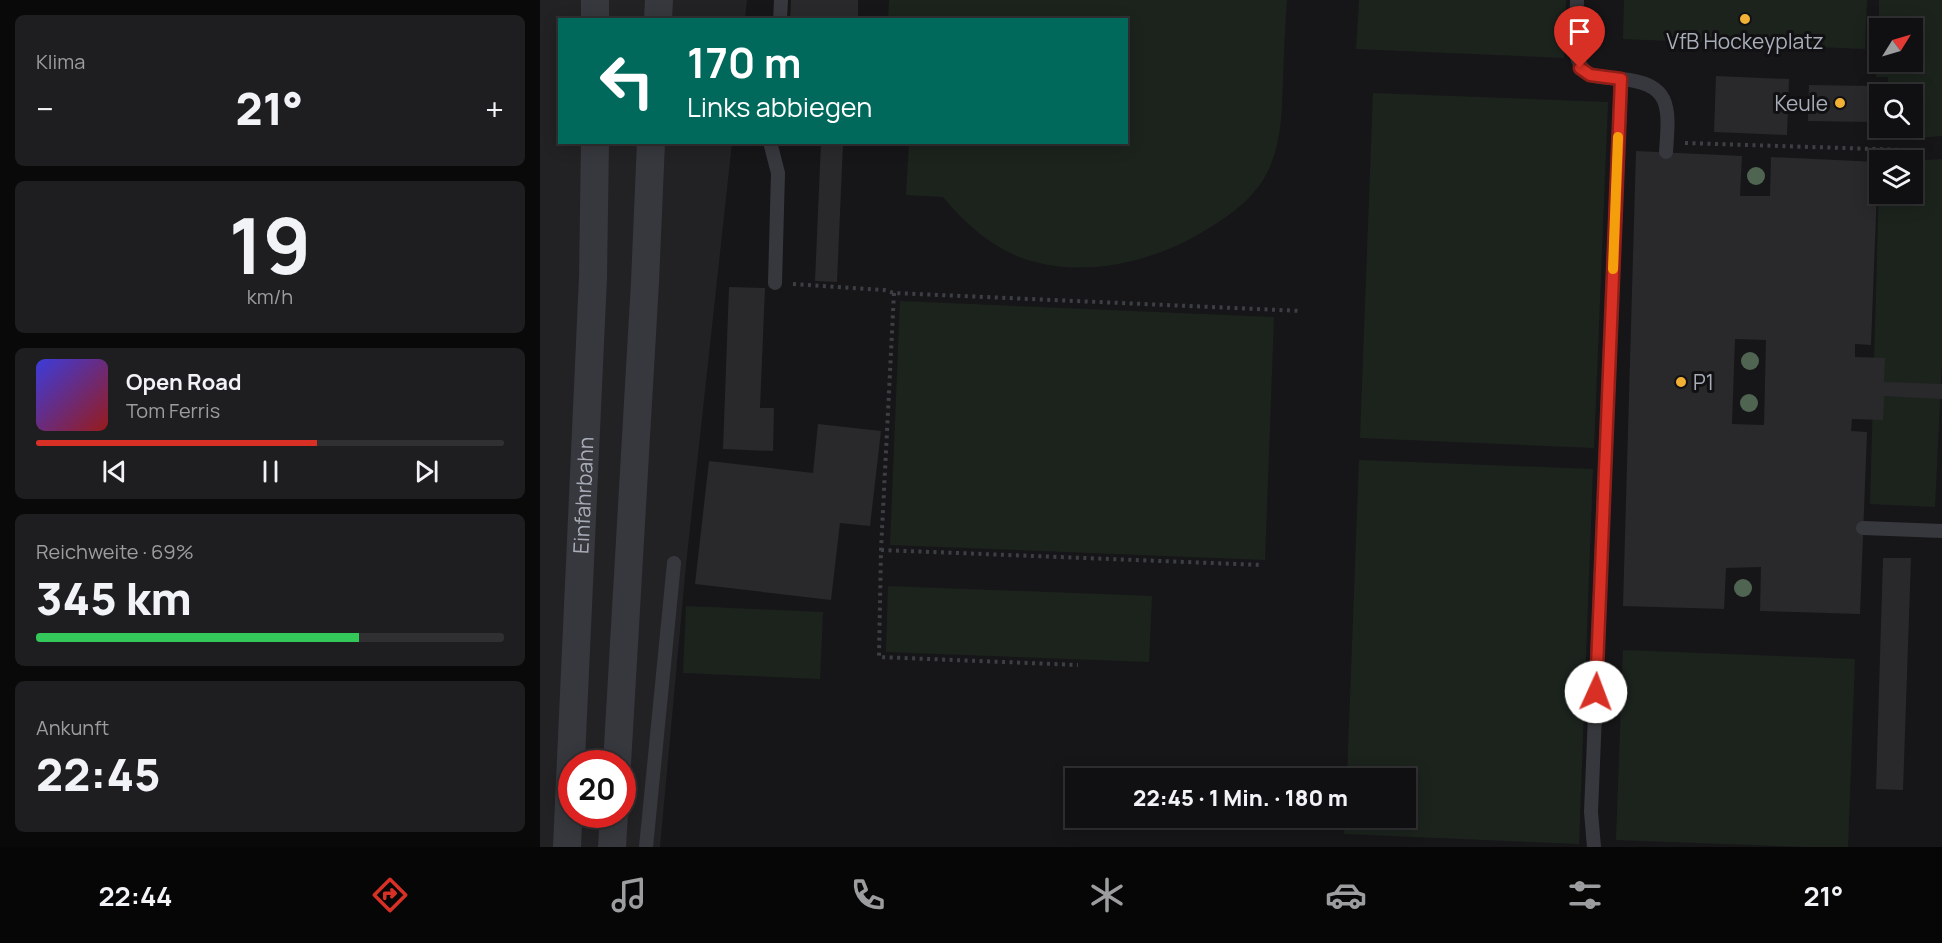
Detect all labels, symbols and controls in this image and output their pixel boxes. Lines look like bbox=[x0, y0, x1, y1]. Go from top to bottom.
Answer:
pin bbox=[1554, 6, 1605, 68]
marker: VfB Hockeyplatz bbox=[1738, 12, 1752, 26]
icon: arrive bbox=[1563, 15, 1596, 48]
north arrow bbox=[1869, 18, 1923, 72]
map controls bbox=[1869, 18, 1923, 204]
place label: VfB Hockeyplatz bbox=[1666, 27, 1824, 55]
text: 170 m bbox=[687, 33, 802, 91]
icon: left bbox=[588, 42, 666, 120]
text: Klima bbox=[36, 48, 85, 75]
text: 21° bbox=[235, 77, 303, 139]
button: search bbox=[1869, 84, 1923, 138]
text: − bbox=[36, 86, 54, 131]
text: + bbox=[485, 86, 504, 131]
text: Links abbiegen bbox=[687, 88, 872, 125]
place label: Keule bbox=[1774, 89, 1828, 117]
marker: Keule bbox=[1833, 96, 1847, 110]
button: layers bbox=[1869, 150, 1923, 204]
text: 19 bbox=[229, 191, 311, 297]
text: km/h bbox=[247, 283, 293, 310]
text: Open Road bbox=[126, 367, 241, 397]
place label: P1 bbox=[1693, 368, 1714, 396]
marker: P1 bbox=[1674, 375, 1688, 389]
text: Tom Ferris bbox=[126, 397, 220, 424]
street label: Einfahrbahn bbox=[566, 436, 600, 555]
icon: previous bbox=[98, 455, 131, 488]
icon: pause bbox=[254, 455, 287, 488]
icon: next bbox=[410, 455, 443, 488]
text: Reichweite · 69% bbox=[36, 538, 194, 565]
text: 345 km bbox=[36, 567, 192, 629]
position arrow bbox=[1564, 660, 1628, 724]
text: Ankunft bbox=[36, 714, 109, 741]
text: 22:45 bbox=[36, 743, 161, 805]
speed limit sign: 20 bbox=[558, 750, 636, 828]
text: 22:45 · 1 Min. · 180 m bbox=[1133, 783, 1348, 813]
icon: directions bbox=[369, 874, 411, 916]
icon: music bbox=[608, 874, 650, 916]
icon: phone bbox=[847, 874, 889, 916]
icon: climate bbox=[1086, 874, 1128, 916]
icon: car bbox=[1325, 874, 1367, 916]
icon: filters bbox=[1564, 874, 1606, 916]
text: 22:44 bbox=[99, 877, 172, 914]
text: 21° bbox=[1803, 877, 1844, 914]

